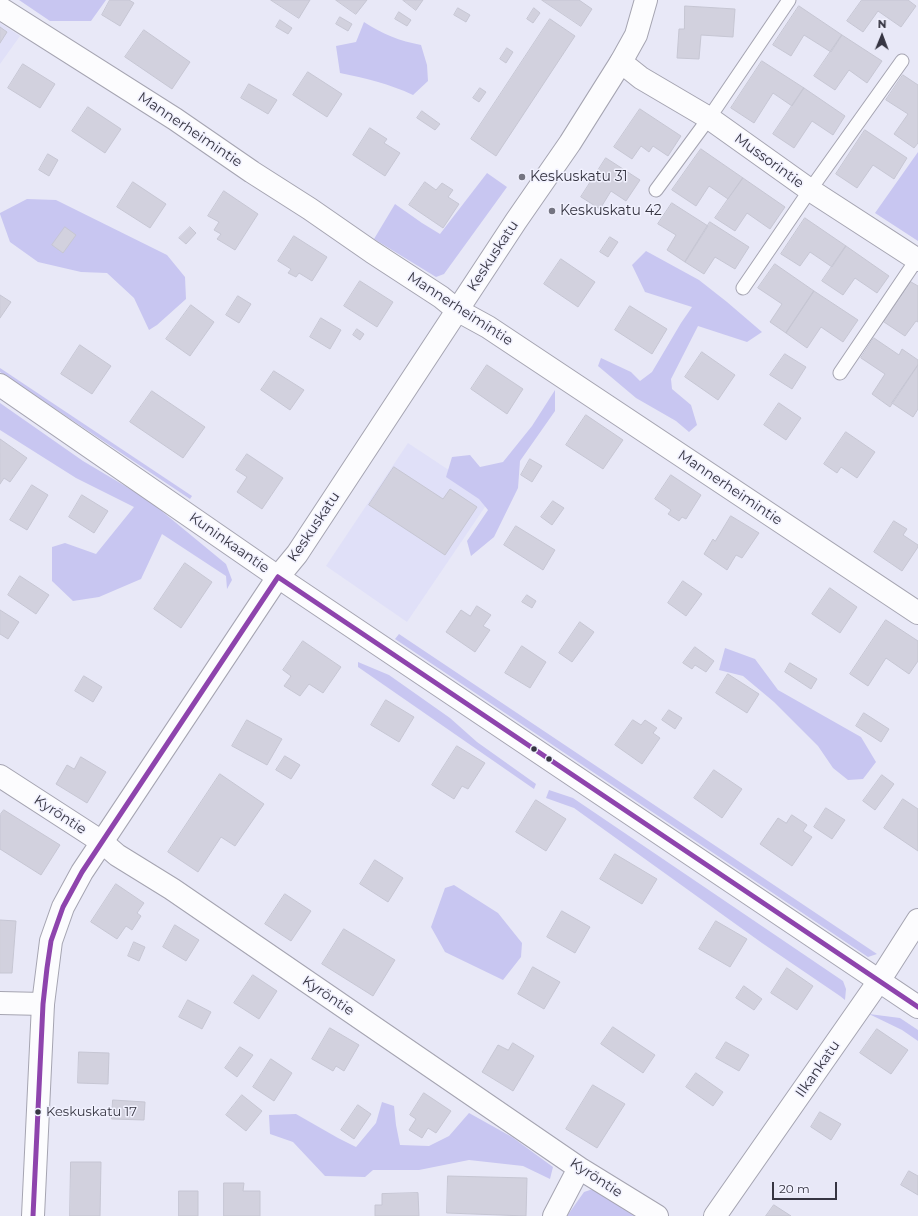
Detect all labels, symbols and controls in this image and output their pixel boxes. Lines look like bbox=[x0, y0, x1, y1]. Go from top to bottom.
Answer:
north arrow bbox=[862, 16, 902, 56]
text: N bbox=[878, 17, 887, 31]
street label: Mannerheimintie bbox=[135, 89, 245, 171]
street label: Mussorintie bbox=[731, 130, 807, 192]
place label: Keskuskatu 31 bbox=[530, 169, 628, 185]
marker: Keskuskatu 31 bbox=[517, 172, 527, 182]
place label: Keskuskatu 42 bbox=[560, 203, 662, 219]
marker: Keskuskatu 42 bbox=[547, 206, 557, 216]
street label: Keskuskatu bbox=[464, 217, 522, 295]
street label: Mannerheimintie bbox=[404, 269, 516, 349]
street label: Mannerheimintie bbox=[675, 447, 785, 529]
street label: Keskuskatu bbox=[284, 489, 344, 565]
street label: Kuninkaantie bbox=[186, 509, 272, 577]
unlabelled marker bbox=[529, 744, 539, 754]
unlabelled marker bbox=[544, 754, 554, 764]
street label: Kyröntie bbox=[31, 792, 89, 838]
street label: Kyröntie bbox=[299, 973, 357, 1019]
street label: Ilkankatu bbox=[792, 1037, 844, 1101]
place label: Keskuskatu 17 bbox=[46, 1104, 137, 1120]
marker: Keskuskatu 17 bbox=[33, 1107, 43, 1117]
street label: Kyröntie bbox=[567, 1155, 625, 1201]
scale bar bbox=[774, 1174, 839, 1200]
text: 20 m bbox=[779, 1181, 810, 1196]

